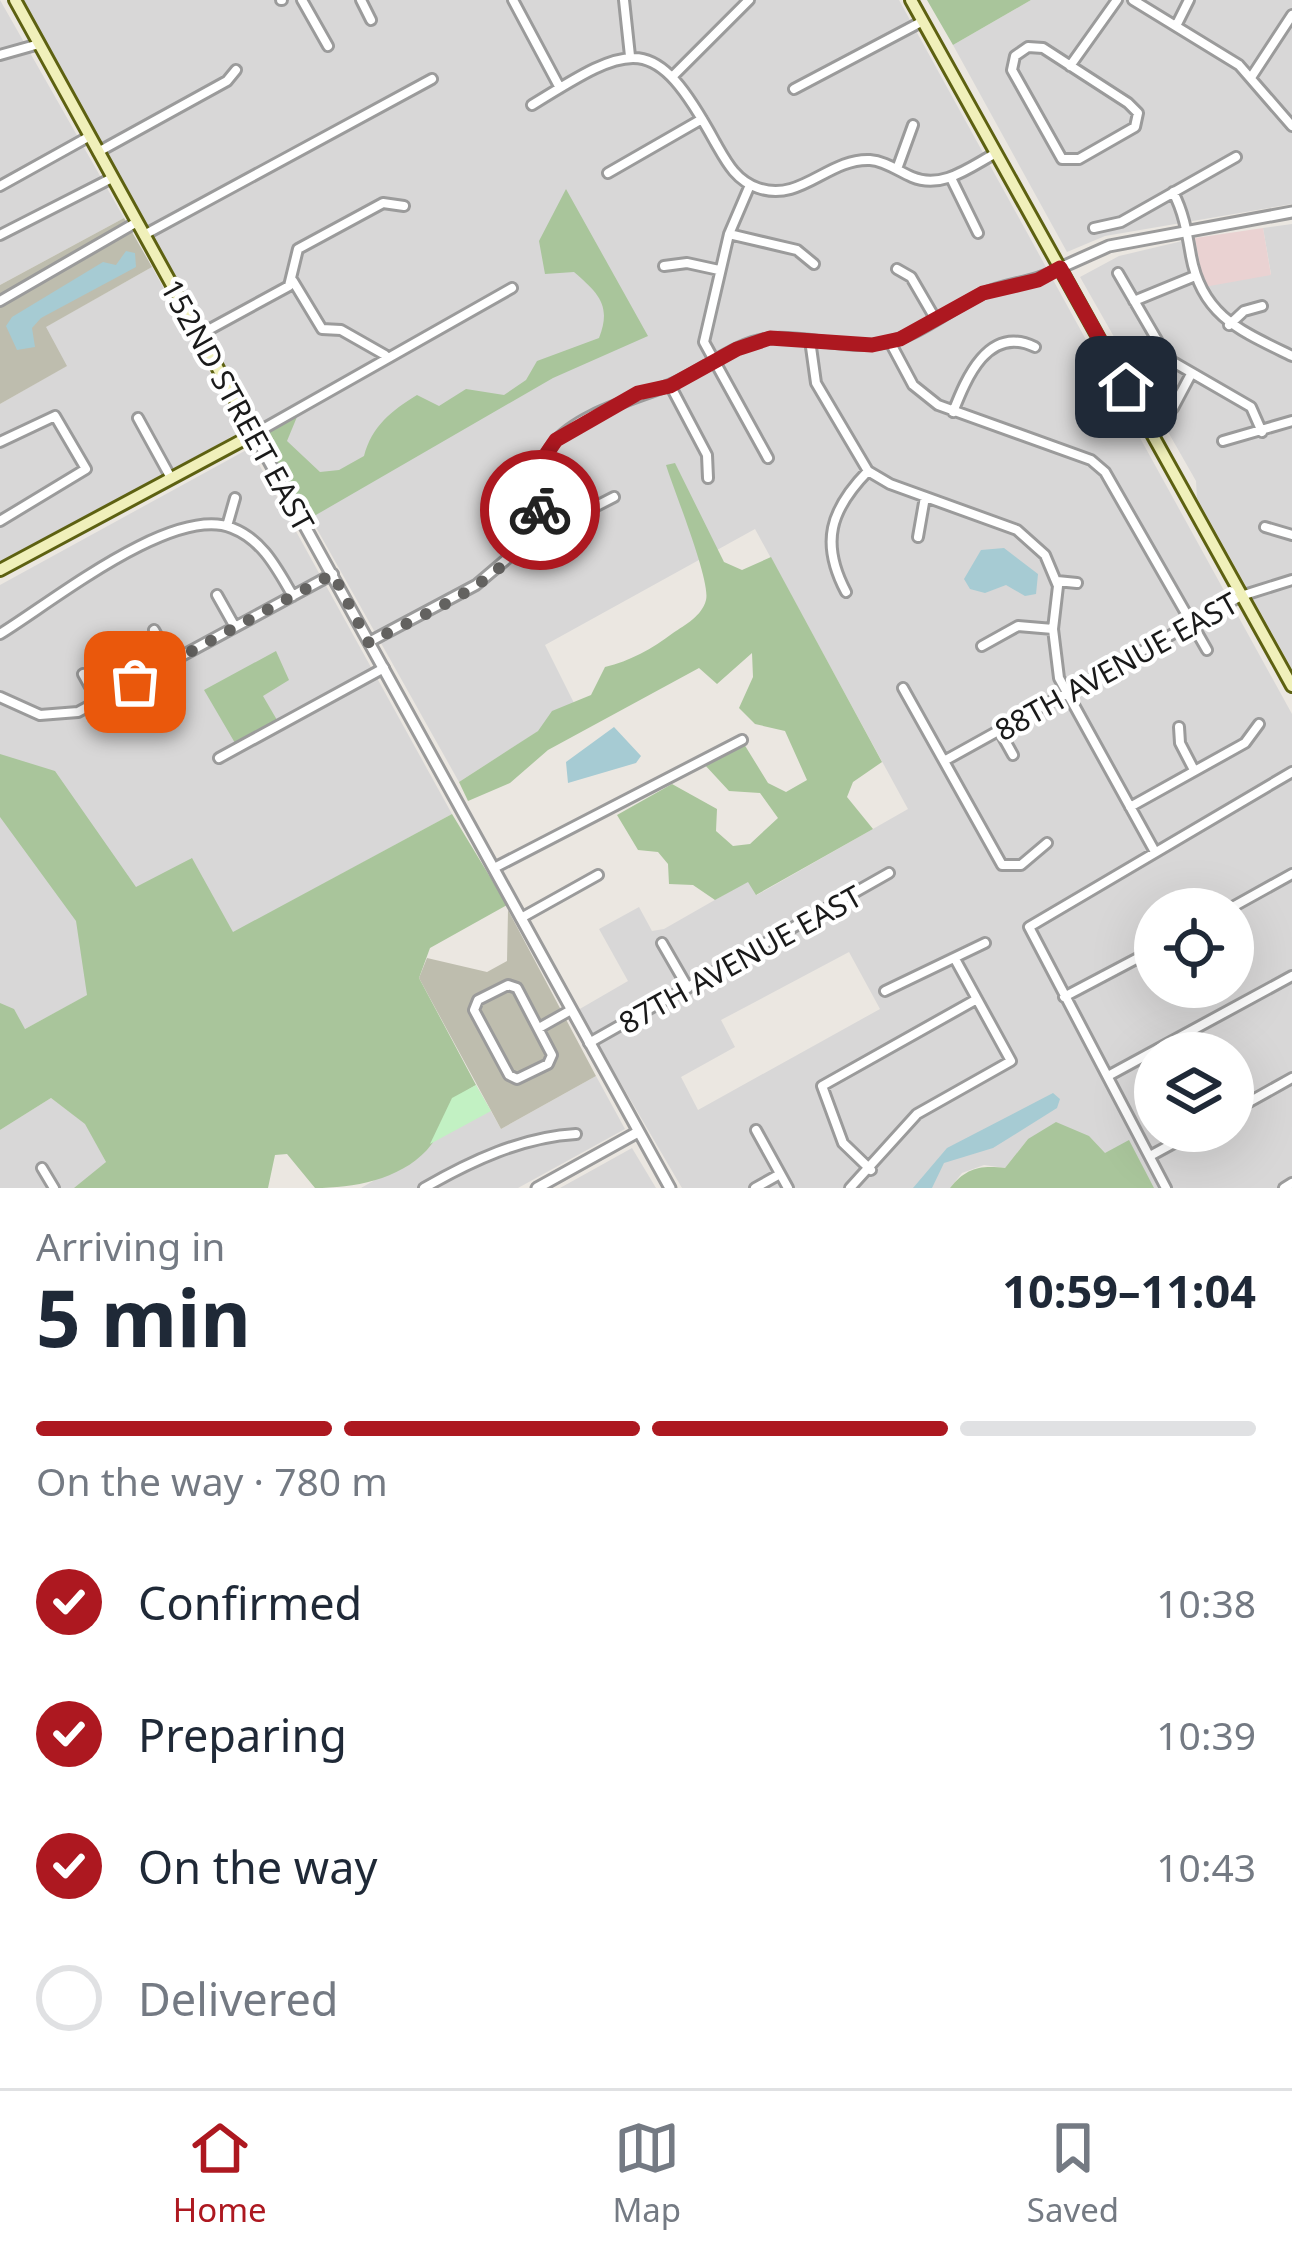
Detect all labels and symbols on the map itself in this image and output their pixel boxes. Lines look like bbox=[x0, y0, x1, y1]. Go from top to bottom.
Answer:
street label: 152ND STREET EAST bbox=[152, 271, 325, 539]
pin bbox=[1075, 336, 1177, 438]
courier bbox=[480, 450, 600, 570]
street label: 88TH AVENUE EAST bbox=[987, 582, 1245, 750]
pin bbox=[84, 631, 186, 733]
street label: 87TH AVENUE EAST bbox=[611, 875, 869, 1043]

